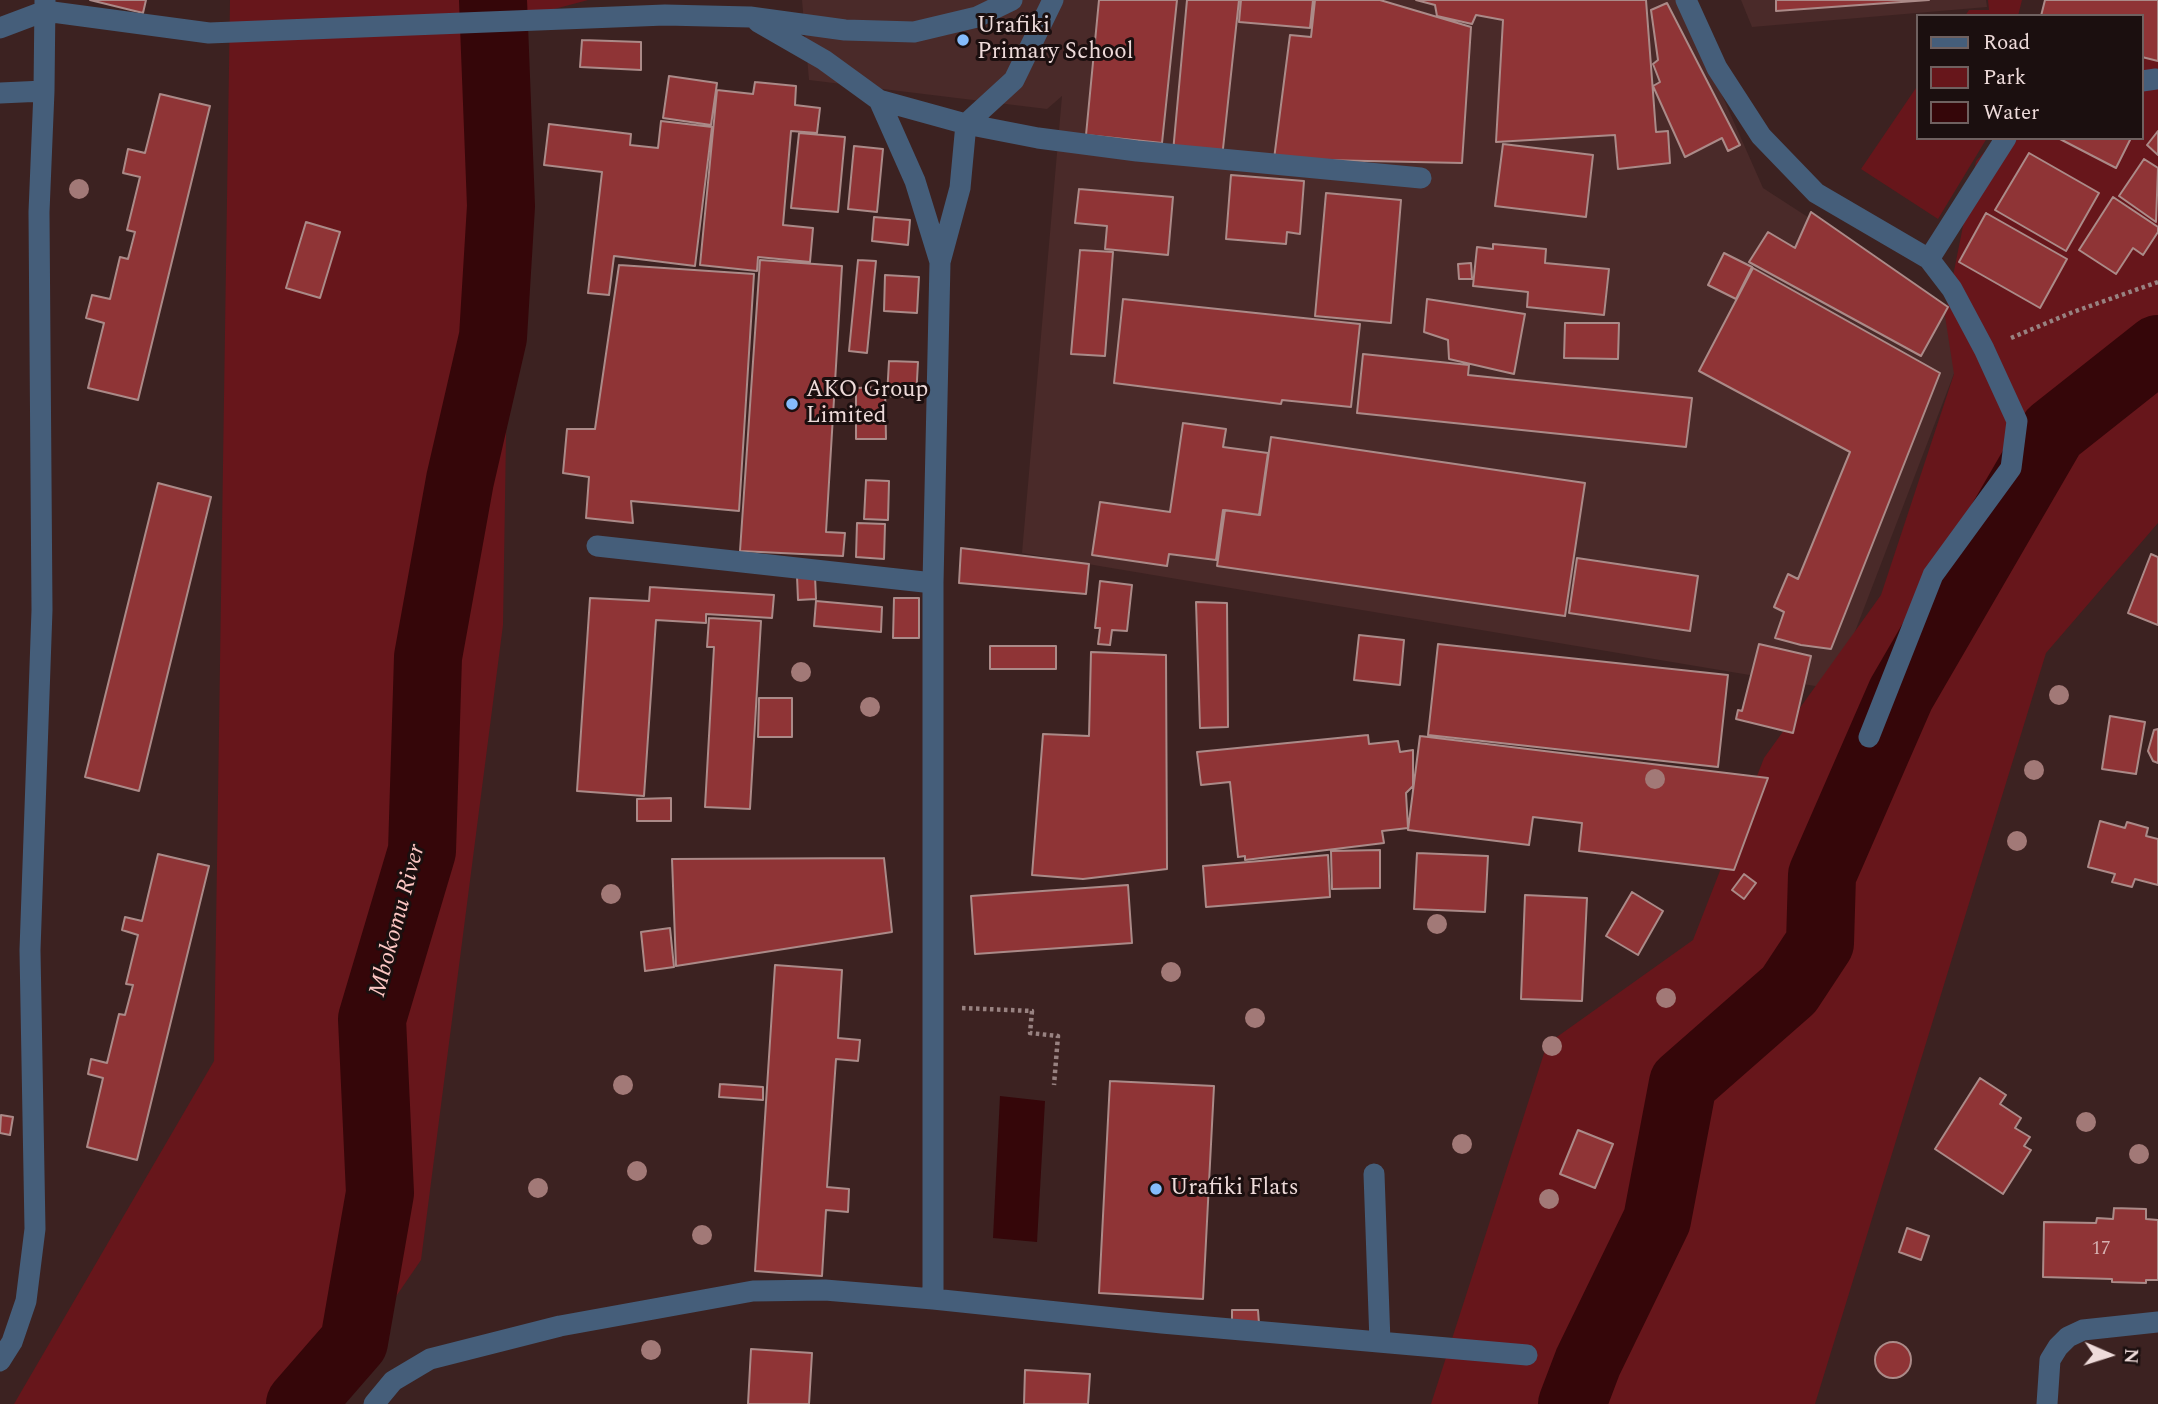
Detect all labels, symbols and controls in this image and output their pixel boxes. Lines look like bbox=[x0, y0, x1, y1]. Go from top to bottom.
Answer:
place label: Urafiki Primary School bbox=[977, 13, 1133, 67]
legend bbox=[1916, 14, 2144, 140]
text: Road bbox=[1983, 27, 2030, 59]
marker: Urafiki Primary School bbox=[955, 32, 971, 48]
text: Park bbox=[1983, 62, 2026, 94]
text: Water bbox=[1983, 97, 2039, 129]
place label: AKO Group Limited bbox=[806, 377, 928, 431]
marker: AKO Group Limited bbox=[784, 396, 800, 412]
water label: Mbokomu River bbox=[365, 841, 433, 1001]
place label: Urafiki Flats bbox=[1170, 1175, 1299, 1203]
marker: Urafiki Flats bbox=[1148, 1181, 1164, 1197]
house number: 17 bbox=[2092, 1239, 2110, 1261]
north arrow bbox=[2074, 1320, 2144, 1390]
text: N bbox=[2116, 1348, 2145, 1365]

